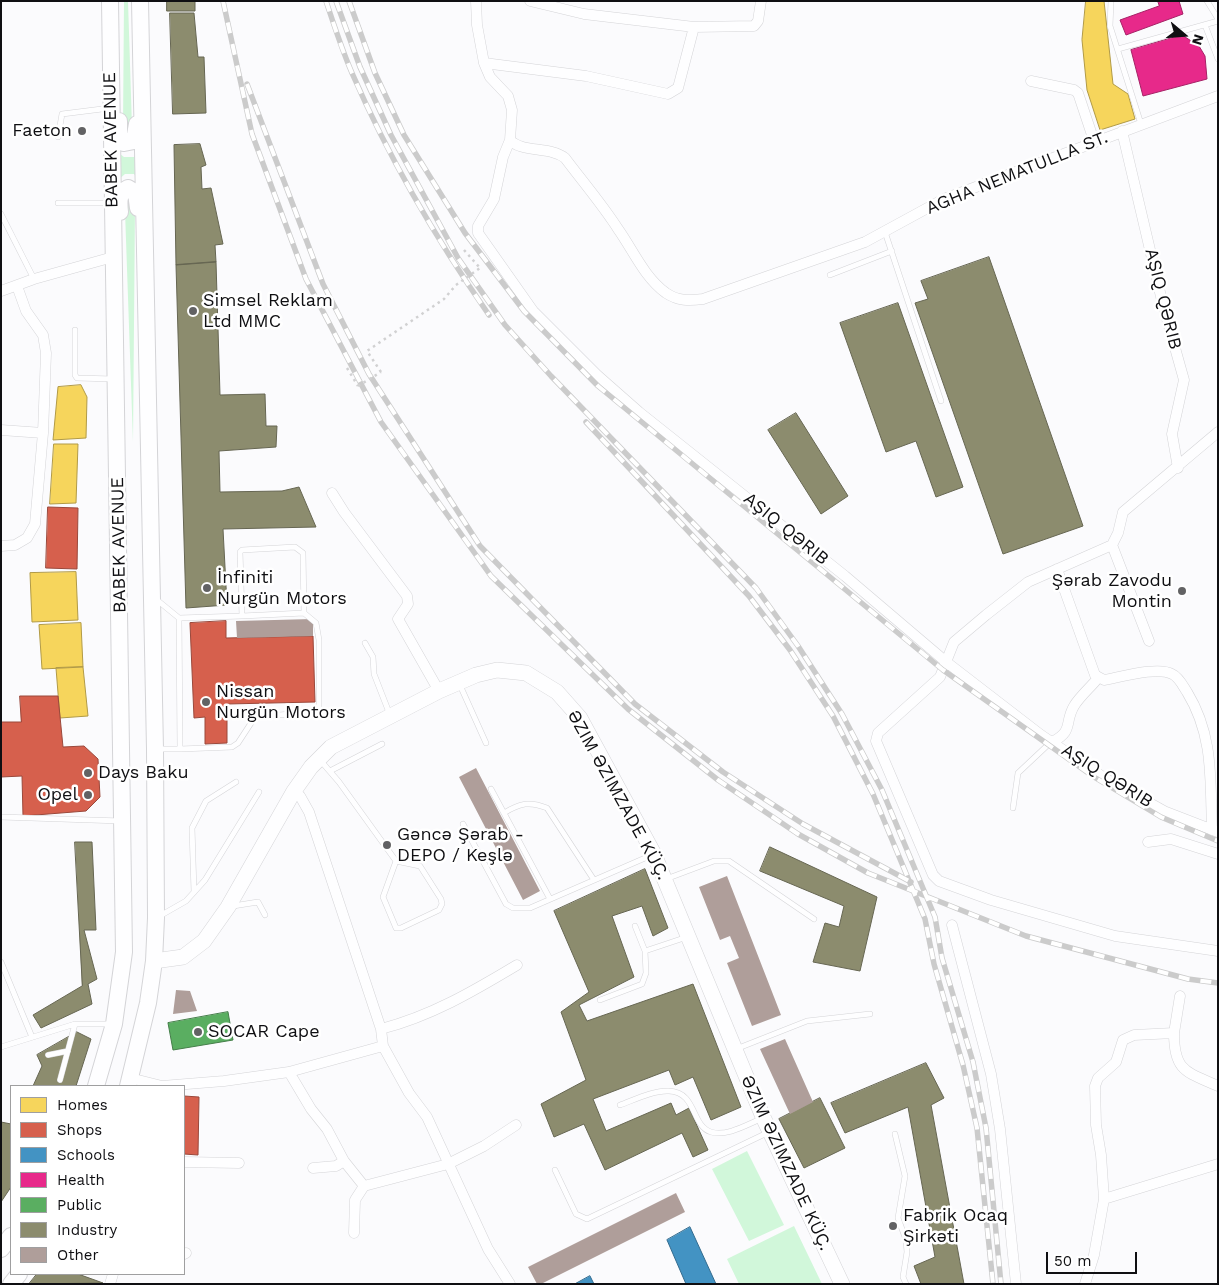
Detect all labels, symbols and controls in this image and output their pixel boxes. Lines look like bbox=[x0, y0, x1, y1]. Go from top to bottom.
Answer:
north arrow bbox=[1159, 10, 1209, 60]
text: N bbox=[1189, 32, 1207, 47]
street label: BABEK AVENUE bbox=[99, 72, 123, 208]
place label: Faeton bbox=[12, 120, 72, 142]
marker: Faeton bbox=[76, 125, 88, 137]
street label: AGHA NEMATULLA ST. bbox=[923, 127, 1111, 219]
street label: AŞIQ QƏRIB bbox=[1140, 246, 1186, 352]
place label: Simsel Reklam Ltd MMC bbox=[203, 290, 333, 332]
marker: Simsel Reklam Ltd MMC bbox=[187, 305, 199, 317]
street label: BABEK AVENUE bbox=[107, 477, 131, 613]
street label: AŞIQ QƏRIB bbox=[739, 488, 833, 570]
place label: İnfiniti Nurgün Motors bbox=[217, 567, 347, 610]
place label: Şərab Zavodu Montin bbox=[1052, 570, 1172, 612]
marker: İnfiniti Nurgün Motors bbox=[201, 582, 213, 594]
marker: Şərab Zavodu Montin bbox=[1176, 585, 1188, 597]
place label: Nissan Nurgün Motors bbox=[216, 681, 346, 724]
marker: Nissan Nurgün Motors bbox=[200, 696, 212, 708]
street label: ƏZIM ƏZIMZADE KÜÇ. bbox=[562, 706, 674, 884]
street label: AŞIQ QƏRIB bbox=[1057, 739, 1157, 813]
place label: Days Baku bbox=[98, 762, 189, 784]
marker: Days Baku bbox=[82, 767, 94, 779]
place label: Opel bbox=[37, 784, 78, 806]
marker: Opel bbox=[82, 789, 94, 801]
place label: Gəncə Şərab - DEPO / Keşlə bbox=[397, 824, 524, 866]
marker: Gəncə Şərab - DEPO / Keşlə bbox=[381, 839, 393, 851]
place label: SOCAR Cape bbox=[208, 1021, 320, 1043]
marker: SOCAR Cape bbox=[192, 1026, 204, 1038]
street label: ƏZIM ƏZIMZADE KÜÇ. bbox=[736, 1072, 836, 1254]
legend bbox=[10, 1085, 185, 1275]
text: Homes bbox=[57, 1096, 108, 1114]
text: Shops bbox=[57, 1121, 102, 1139]
text: Schools bbox=[57, 1146, 115, 1164]
text: Health bbox=[57, 1171, 105, 1189]
text: Public bbox=[57, 1196, 102, 1214]
place label: Fabrik Ocaq Şirkəti bbox=[903, 1205, 1008, 1248]
marker: Fabrik Ocaq Şirkəti bbox=[887, 1220, 899, 1232]
text: Industry bbox=[57, 1221, 117, 1239]
scale bar bbox=[1049, 1242, 1140, 1274]
text: Other bbox=[57, 1246, 99, 1264]
text: 50 m bbox=[1054, 1252, 1091, 1270]

